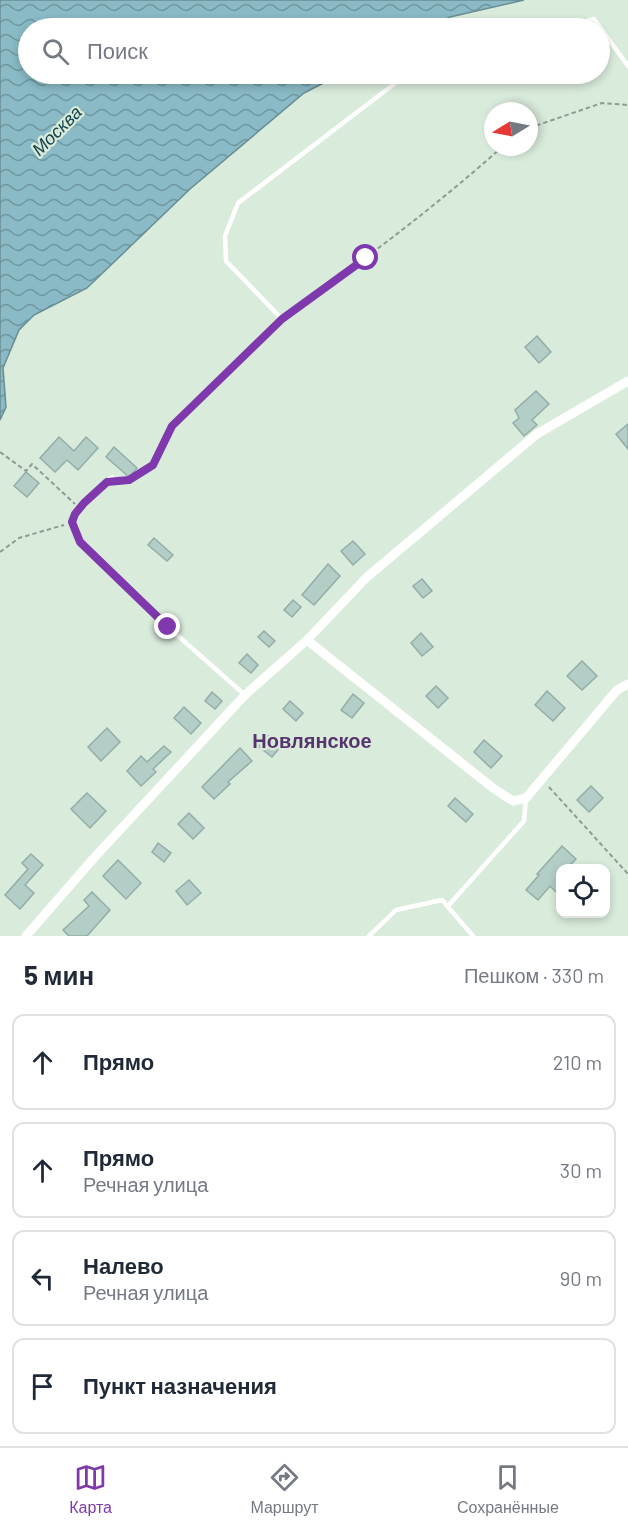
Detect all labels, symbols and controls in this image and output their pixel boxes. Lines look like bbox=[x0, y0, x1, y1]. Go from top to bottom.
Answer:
search box bbox=[18, 18, 610, 84]
icon: search bbox=[39, 35, 72, 68]
text: Поиск bbox=[87, 37, 148, 63]
water label: Москва bbox=[27, 101, 86, 160]
north arrow bbox=[484, 102, 538, 156]
route start bbox=[352, 244, 378, 270]
route end bbox=[154, 613, 180, 639]
district label: Новлянское bbox=[252, 728, 372, 752]
map controls bbox=[556, 864, 610, 918]
button: locate bbox=[556, 864, 610, 918]
text: 5 мин bbox=[24, 959, 94, 990]
text: Пешком · 330 m bbox=[464, 963, 604, 987]
icon: ahead bbox=[26, 1046, 59, 1079]
text: Прямо bbox=[83, 1048, 154, 1074]
text: 210 m bbox=[553, 1050, 602, 1074]
text: Прямо bbox=[83, 1144, 154, 1170]
icon: ahead bbox=[26, 1154, 59, 1187]
text: 30 m bbox=[560, 1158, 602, 1182]
text: Речная улица bbox=[83, 1172, 208, 1196]
text: Налево bbox=[83, 1252, 164, 1278]
icon: left bbox=[26, 1262, 59, 1295]
text: 90 m bbox=[560, 1266, 602, 1290]
text: Речная улица bbox=[83, 1280, 208, 1304]
icon: arrive bbox=[26, 1370, 59, 1403]
text: Пункт назначения bbox=[83, 1372, 277, 1398]
tab: Карта bbox=[69, 1461, 112, 1517]
tab: Маршрут bbox=[250, 1461, 319, 1517]
tab: Сохранённые bbox=[457, 1461, 559, 1517]

